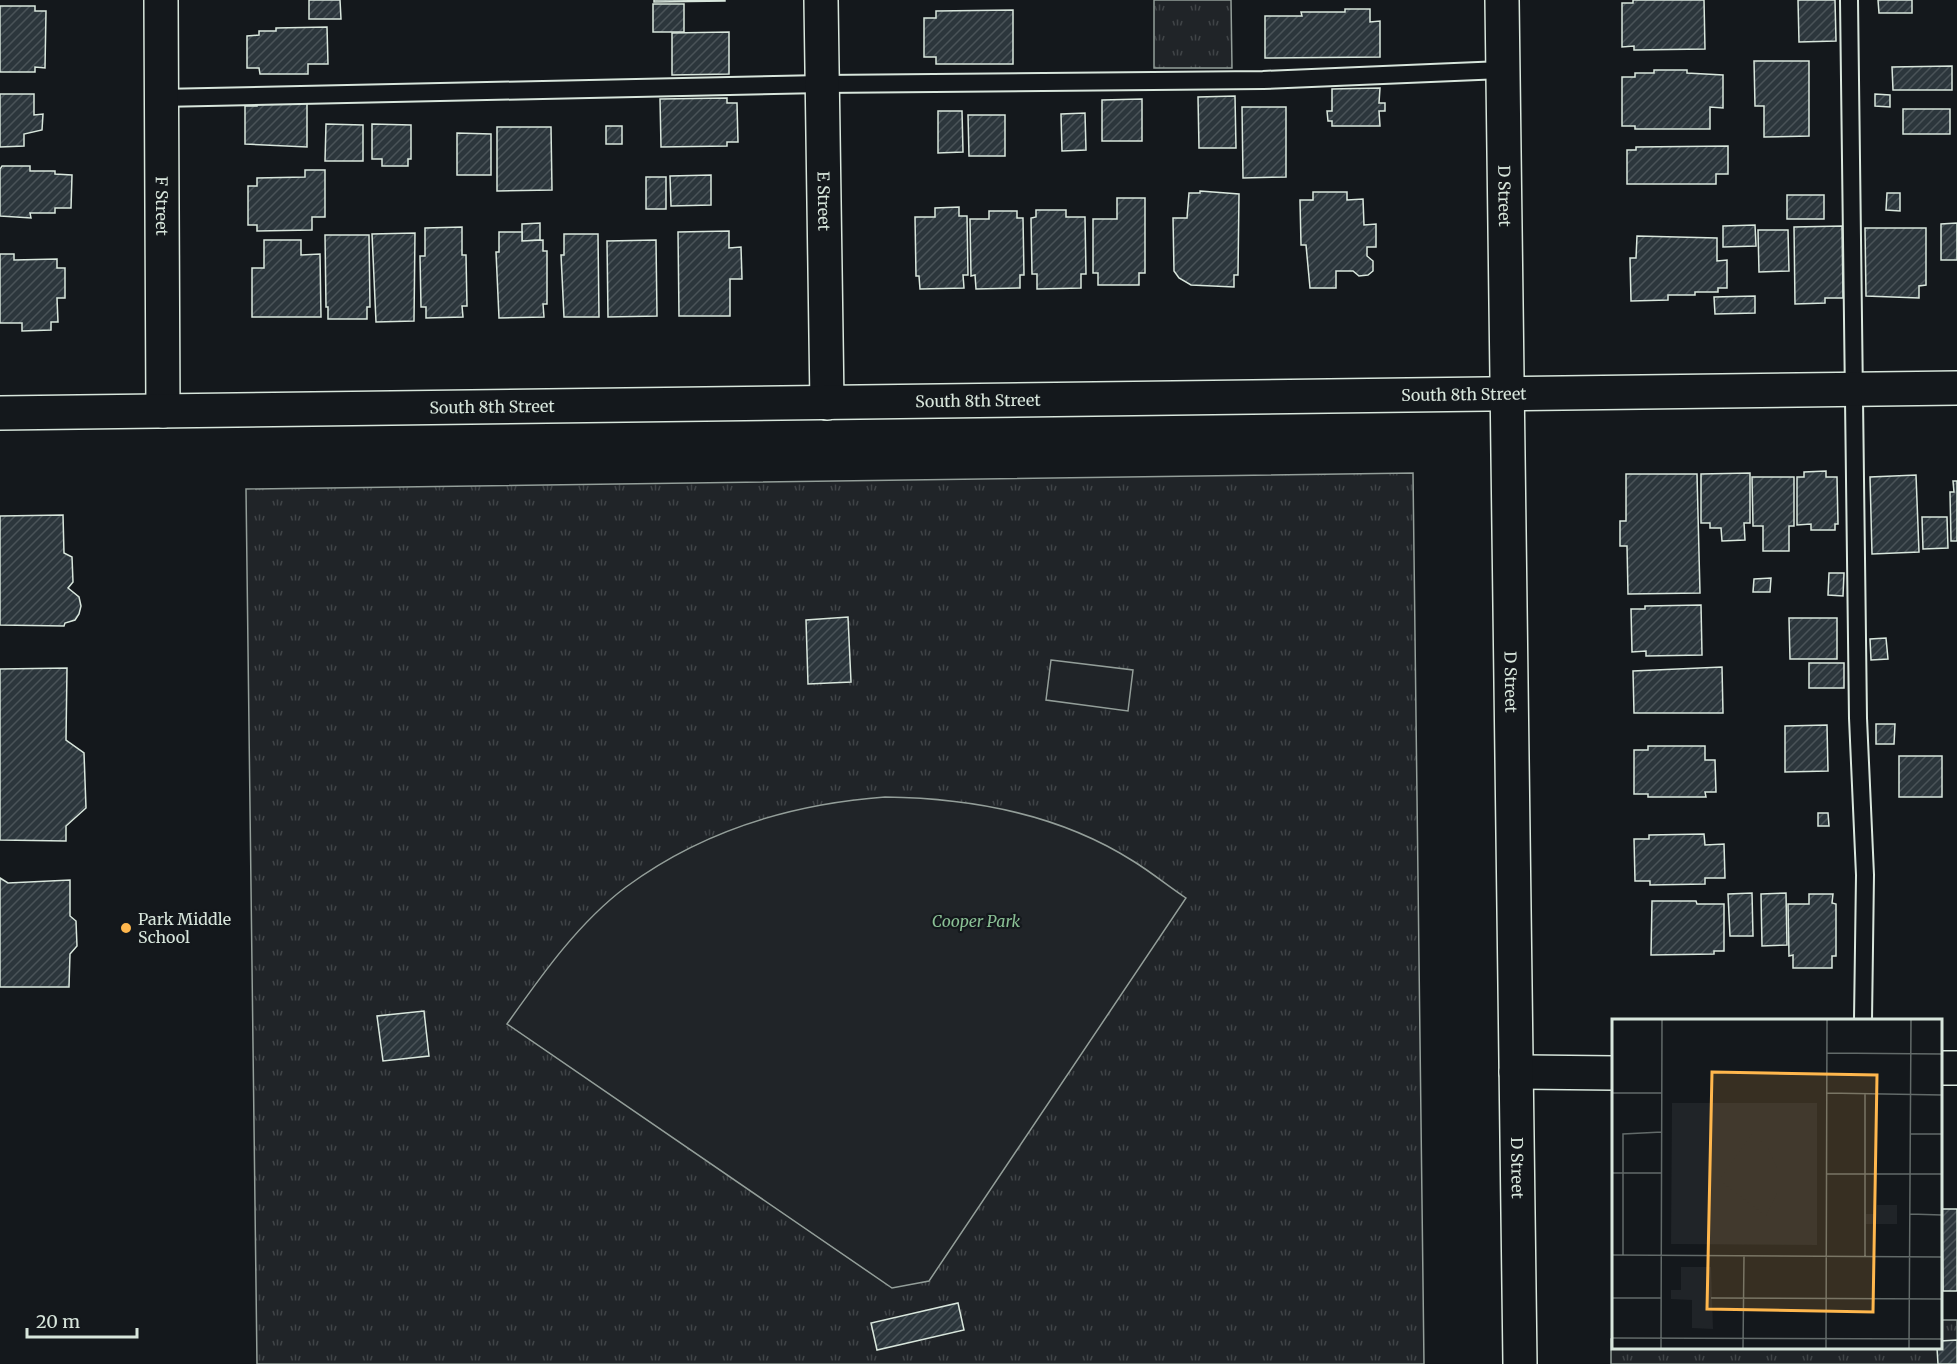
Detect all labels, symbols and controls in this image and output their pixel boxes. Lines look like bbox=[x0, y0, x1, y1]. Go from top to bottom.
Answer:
street label: D Street bbox=[1494, 165, 1515, 228]
street label: E Street bbox=[814, 171, 834, 232]
street label: F Street bbox=[152, 176, 172, 237]
street label: South 8th Street bbox=[1401, 383, 1527, 405]
street label: South 8th Street bbox=[915, 390, 1041, 411]
street label: South 8th Street bbox=[429, 396, 555, 418]
street label: D Street bbox=[1501, 651, 1521, 714]
place label: Park Middle School bbox=[138, 909, 231, 947]
park label: Cooper Park bbox=[932, 911, 1021, 931]
marker: Park Middle School bbox=[119, 921, 133, 935]
inset map bbox=[1612, 1019, 1942, 1349]
street label: D Street bbox=[1507, 1137, 1528, 1200]
scale bar bbox=[27, 1301, 136, 1339]
text: 20 m bbox=[36, 1310, 80, 1333]

